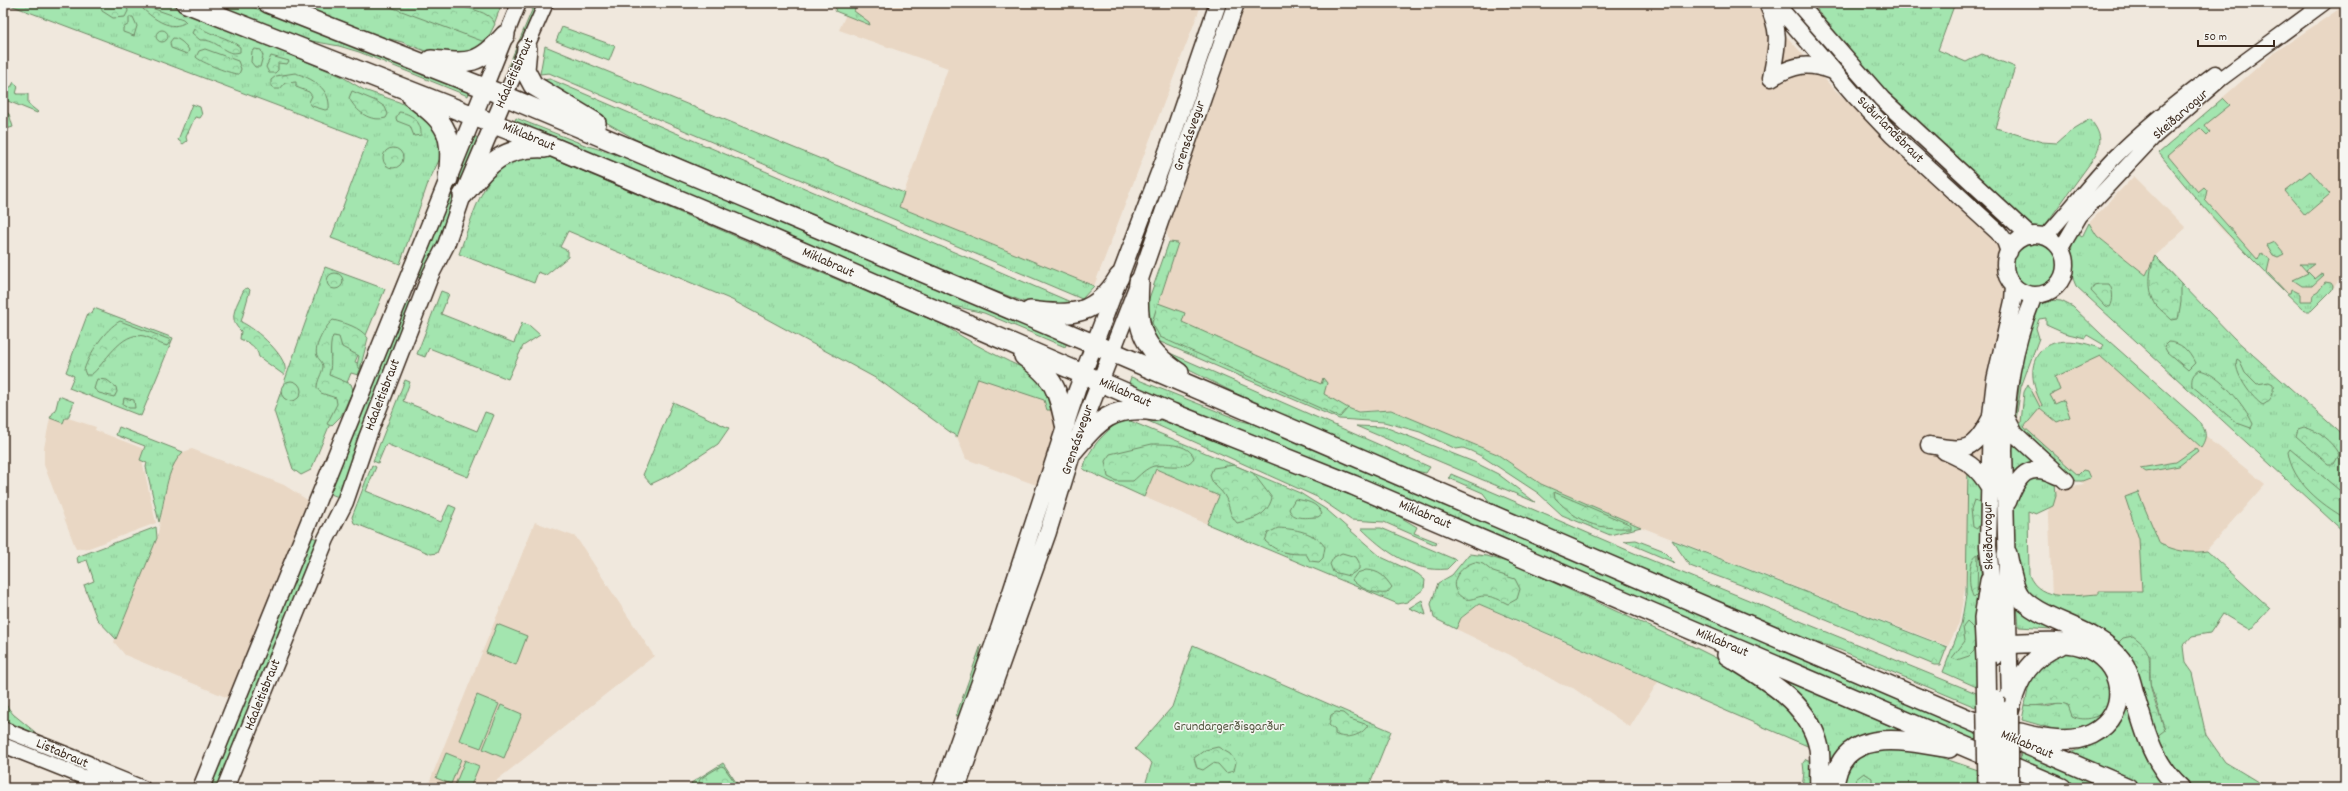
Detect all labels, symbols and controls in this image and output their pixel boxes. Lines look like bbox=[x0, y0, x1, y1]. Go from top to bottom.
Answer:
scale bar bbox=[2198, 22, 2274, 48]
text: 50 m bbox=[2204, 29, 2227, 46]
street label: Háaleitisbraut bbox=[491, 34, 539, 112]
street label: Skeiðarvogur bbox=[2149, 85, 2214, 145]
street label: Suðurlandsbraut bbox=[1852, 92, 1928, 168]
street label: Grensásvegur bbox=[1169, 97, 1212, 174]
street label: Miklabraut bbox=[500, 117, 558, 157]
street label: Miklabraut bbox=[799, 243, 857, 283]
street label: Háaleitisbraut bbox=[360, 356, 406, 434]
street label: Miklabraut bbox=[1096, 373, 1154, 413]
street label: Grensásvegur bbox=[1057, 401, 1100, 478]
street label: Miklabraut bbox=[1396, 495, 1454, 535]
street label: Skeiðarvogur bbox=[1978, 501, 2000, 570]
street label: Miklabraut bbox=[1693, 623, 1751, 663]
street label: Háaleitisbraut bbox=[240, 656, 286, 734]
park label: Grundargerðisgarður bbox=[1173, 717, 1285, 737]
street label: Miklabraut bbox=[1998, 725, 2056, 765]
street label: Listabraut bbox=[33, 734, 91, 774]

